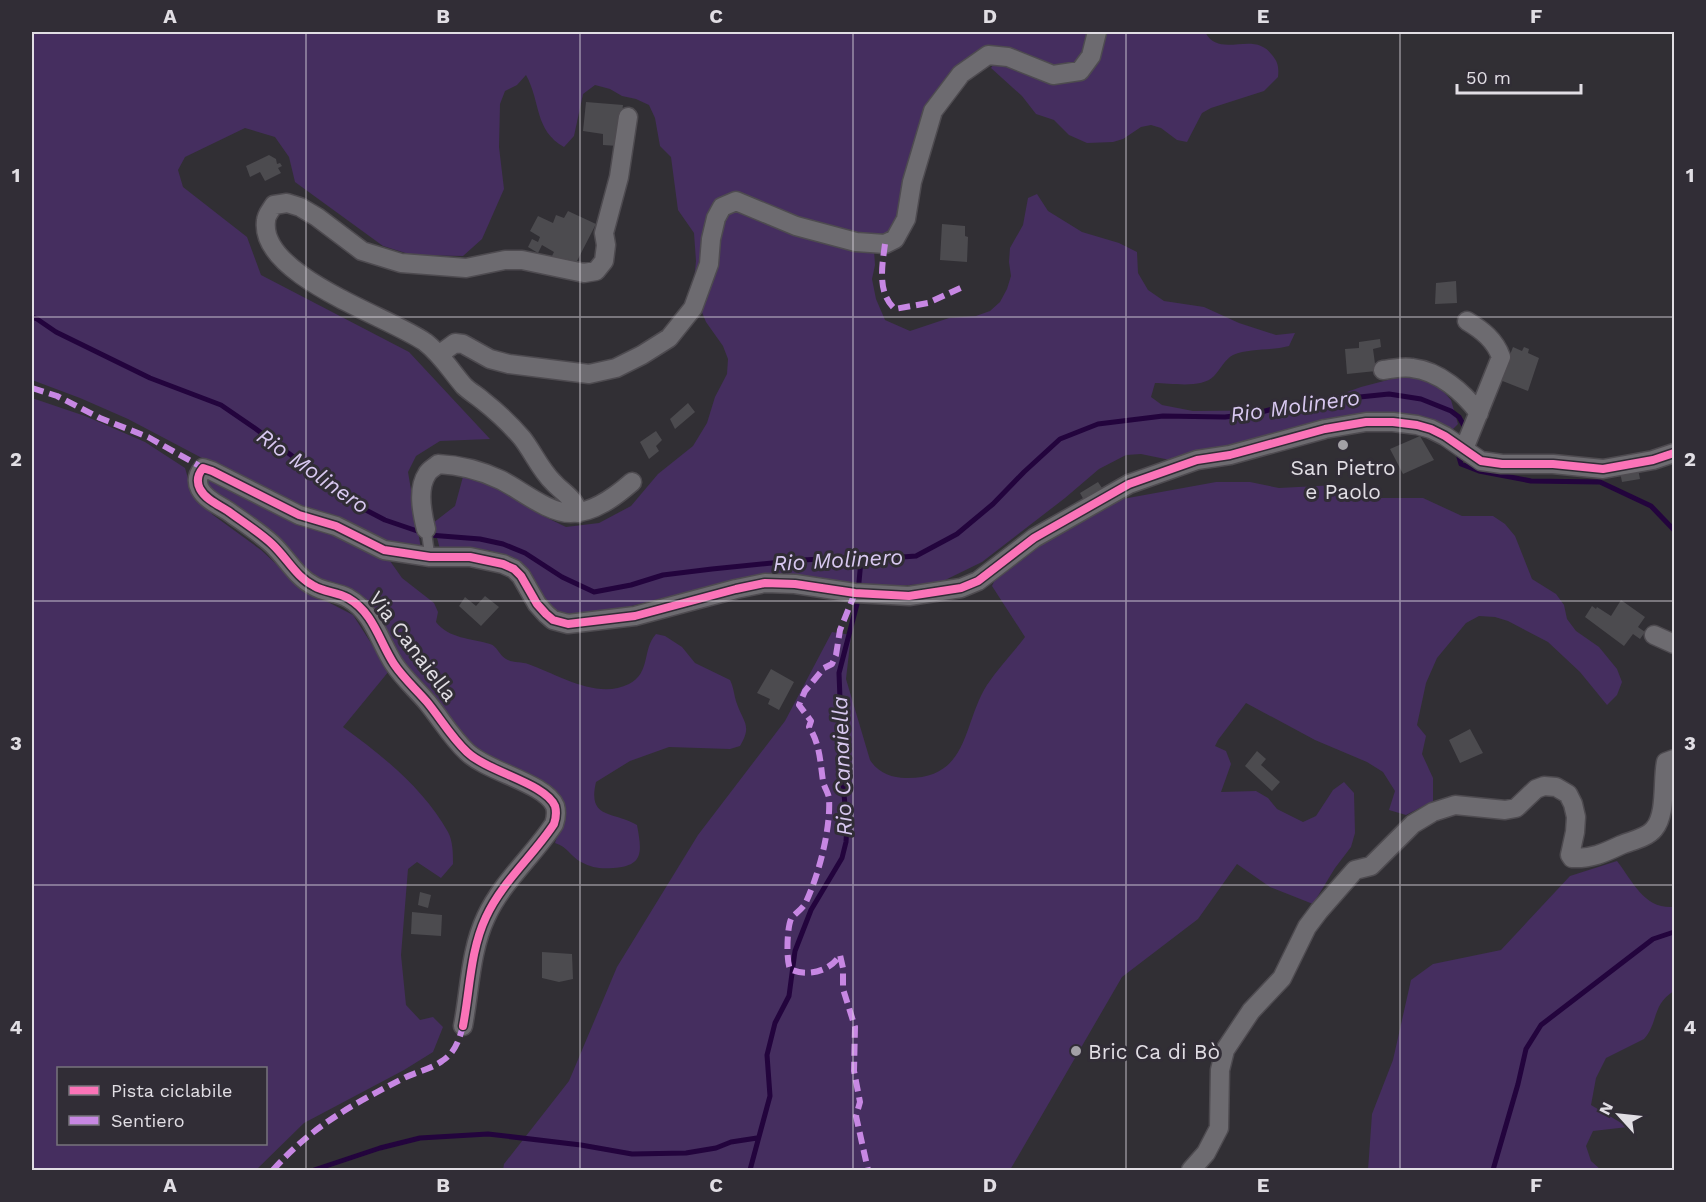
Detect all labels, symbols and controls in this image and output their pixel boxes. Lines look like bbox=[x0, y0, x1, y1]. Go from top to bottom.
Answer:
text: A bbox=[163, 4, 177, 28]
text: B bbox=[436, 4, 450, 28]
text: C bbox=[709, 4, 723, 28]
text: D bbox=[983, 4, 997, 28]
text: E bbox=[1257, 4, 1269, 28]
text: F bbox=[1530, 4, 1542, 28]
scale bar bbox=[1457, 57, 1582, 95]
text: 50 m bbox=[1466, 67, 1511, 88]
text: 1 bbox=[12, 163, 20, 187]
text: 1 bbox=[1686, 163, 1694, 187]
water label: Rio Molinero bbox=[1229, 385, 1361, 427]
water label: Rio Molinero bbox=[252, 423, 374, 519]
marker: San Pietro e Paolo bbox=[1336, 438, 1350, 452]
text: 2 bbox=[10, 447, 22, 471]
text: 2 bbox=[1684, 447, 1696, 471]
place label: San Pietro e Paolo bbox=[1290, 455, 1396, 504]
water label: Rio Molinero bbox=[772, 544, 904, 576]
street label: Via Canaiella bbox=[363, 586, 463, 706]
water label: Rio Canaiella bbox=[827, 696, 857, 836]
text: 3 bbox=[10, 731, 22, 755]
text: 3 bbox=[1684, 731, 1696, 755]
text: 4 bbox=[10, 1015, 23, 1039]
text: 4 bbox=[1684, 1015, 1697, 1039]
place label: Bric Ca di Bò bbox=[1088, 1039, 1220, 1064]
marker: Bric Ca di Bò bbox=[1069, 1044, 1083, 1058]
legend bbox=[57, 1067, 267, 1145]
text: Pista ciclabile bbox=[111, 1080, 232, 1101]
north arrow bbox=[1589, 1085, 1649, 1145]
text: N bbox=[1595, 1099, 1617, 1118]
text: Sentiero bbox=[111, 1110, 185, 1131]
text: A bbox=[163, 1173, 177, 1197]
text: B bbox=[436, 1173, 450, 1197]
text: C bbox=[709, 1173, 723, 1197]
text: D bbox=[983, 1173, 997, 1197]
text: E bbox=[1257, 1173, 1269, 1197]
text: F bbox=[1530, 1173, 1542, 1197]

